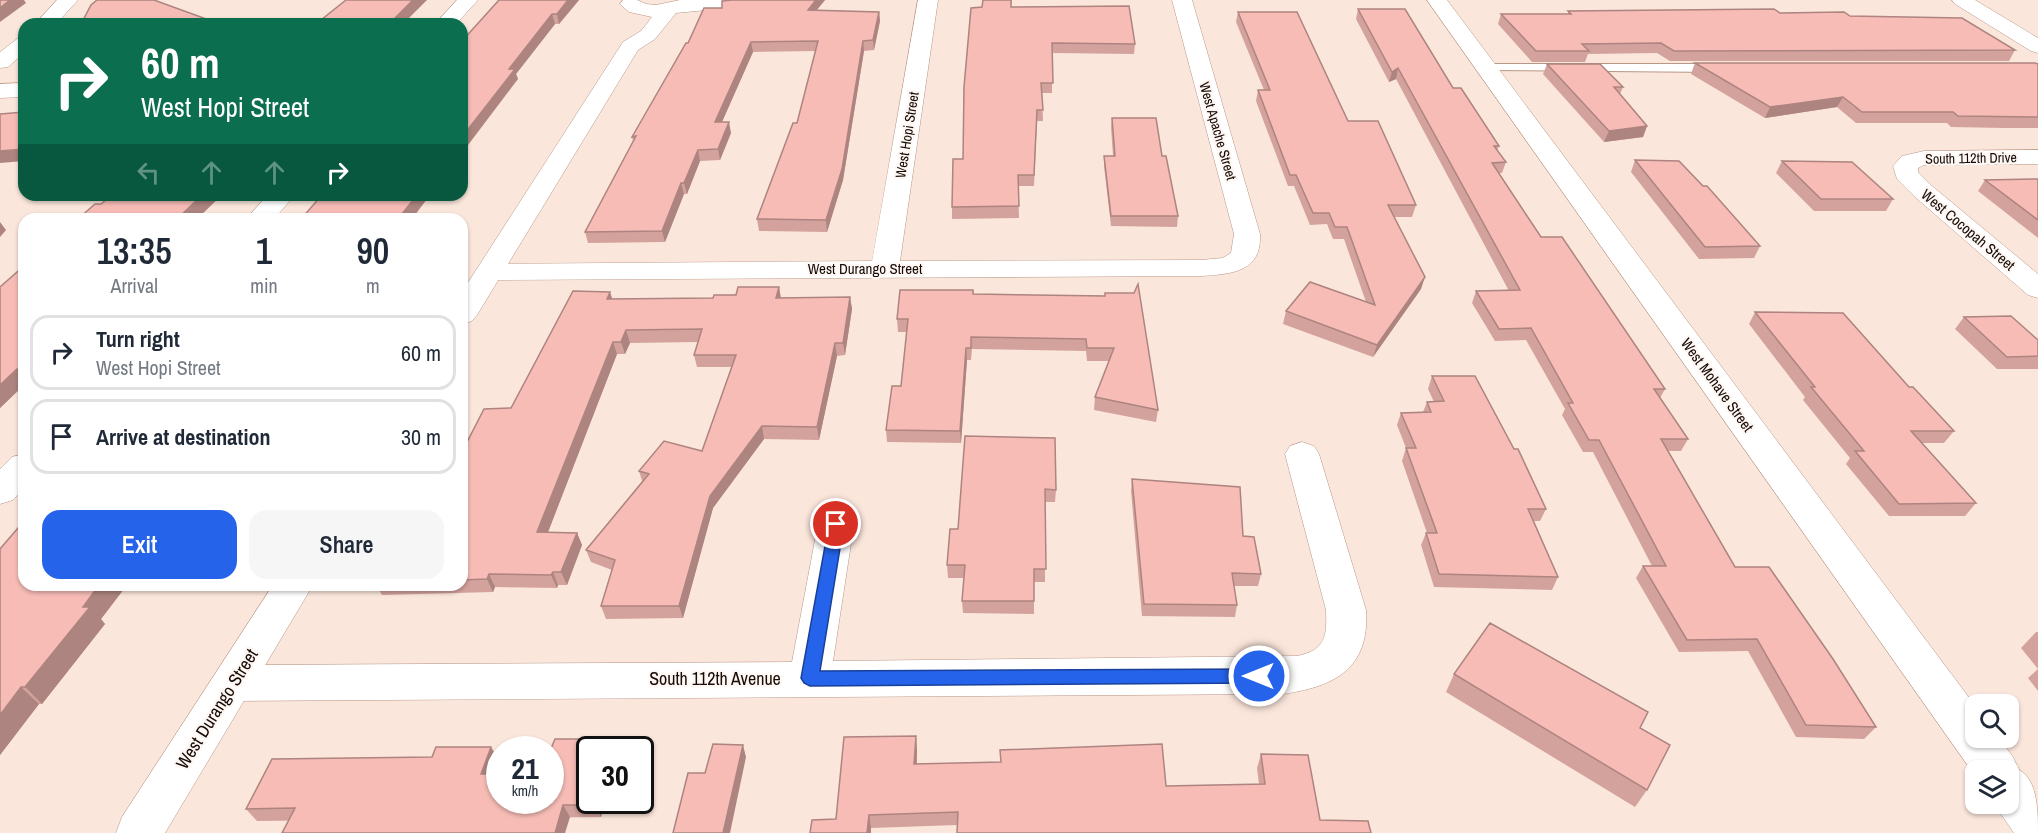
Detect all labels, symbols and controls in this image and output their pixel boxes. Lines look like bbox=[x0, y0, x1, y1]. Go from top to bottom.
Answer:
text: 60 m bbox=[141, 35, 220, 91]
icon: right bbox=[42, 42, 120, 120]
street label: West Apache Street bbox=[1195, 80, 1241, 182]
text: West Hopi Street bbox=[141, 89, 309, 125]
street label: West Hopi Street bbox=[891, 91, 923, 179]
street label: South 112th Drive bbox=[1925, 148, 2017, 168]
icon: left bbox=[132, 156, 165, 189]
icon: ahead bbox=[195, 156, 228, 189]
icon: ahead bbox=[258, 156, 291, 189]
icon: right bbox=[321, 156, 354, 189]
street label: West Cocopah Street bbox=[1917, 184, 2020, 276]
text: 13:35 bbox=[97, 227, 172, 275]
text: 1 bbox=[256, 227, 272, 275]
text: 90 bbox=[356, 227, 389, 275]
street label: West Durango Street bbox=[808, 258, 923, 279]
text: Arrival bbox=[110, 272, 158, 299]
text: min bbox=[250, 272, 278, 299]
text: m bbox=[366, 272, 380, 299]
text: Turn right bbox=[96, 324, 180, 354]
street label: West Mohave Street bbox=[1676, 334, 1759, 436]
icon: right bbox=[45, 336, 78, 369]
text: 60 m bbox=[401, 338, 441, 368]
text: West Hopi Street bbox=[96, 354, 221, 381]
icon: arrive bbox=[45, 420, 78, 453]
text: Arrive at destination bbox=[96, 422, 270, 452]
text: 30 m bbox=[401, 422, 441, 452]
pin bbox=[810, 498, 861, 549]
icon: arrive bbox=[819, 507, 852, 540]
button: Exit bbox=[42, 510, 237, 579]
button: Share bbox=[249, 510, 444, 579]
street label: West Durango Street bbox=[170, 644, 264, 774]
position arrow bbox=[1227, 644, 1291, 708]
street label: South 112th Avenue bbox=[649, 666, 781, 691]
map controls bbox=[1965, 694, 2019, 814]
button: search bbox=[1965, 694, 2019, 748]
speed limit sign: 30 bbox=[576, 736, 654, 814]
text: 21 bbox=[511, 748, 539, 788]
button: layers bbox=[1965, 760, 2019, 814]
text: km/h bbox=[512, 780, 538, 801]

